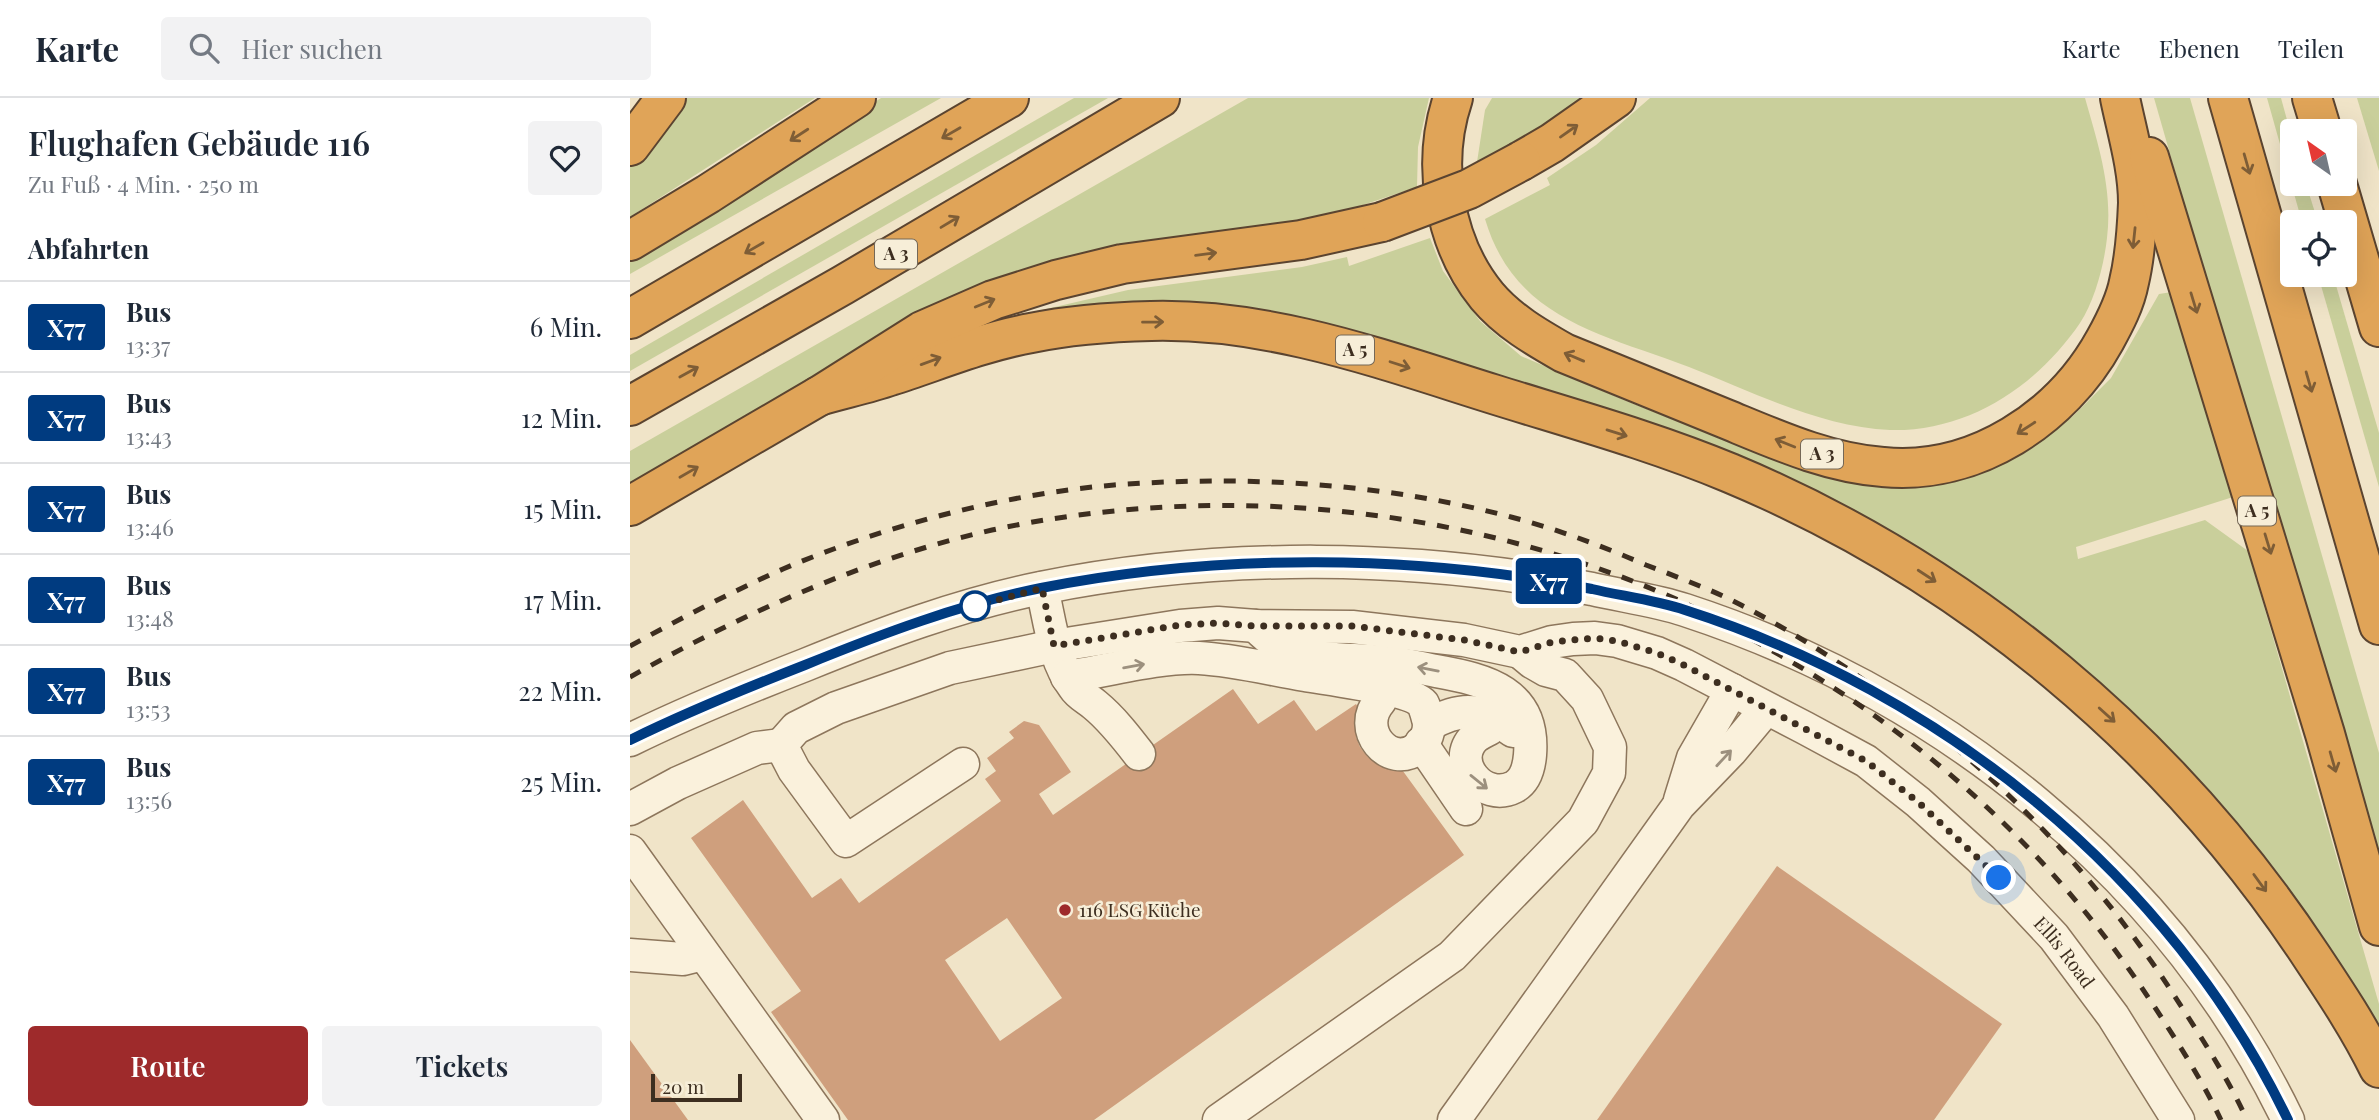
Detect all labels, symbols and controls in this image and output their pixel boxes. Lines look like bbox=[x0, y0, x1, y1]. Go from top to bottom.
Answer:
search box bbox=[161, 17, 651, 80]
text: Karte bbox=[35, 26, 119, 70]
icon: search bbox=[185, 29, 223, 67]
text: Hier suchen bbox=[241, 31, 383, 66]
text: Karte bbox=[2062, 32, 2121, 64]
text: Ebenen bbox=[2159, 32, 2240, 64]
text: Teilen bbox=[2278, 32, 2344, 64]
north arrow bbox=[2280, 119, 2357, 196]
map controls bbox=[2280, 119, 2357, 287]
text: Flughafen Gebäude 116 bbox=[28, 120, 370, 164]
button: heart bbox=[528, 121, 602, 195]
one-way arrow bbox=[1559, 124, 1578, 138]
one-way arrow bbox=[941, 126, 961, 140]
one-way arrow bbox=[790, 128, 809, 142]
one-way arrow bbox=[2241, 152, 2254, 174]
text: Zu Fuß · 4 Min. · 250 m bbox=[28, 168, 259, 199]
button: locate bbox=[2280, 210, 2357, 287]
one-way arrow bbox=[940, 215, 960, 229]
one-way arrow bbox=[2128, 226, 2141, 249]
text: Abfahrten bbox=[28, 231, 149, 266]
road number: A 3 bbox=[875, 239, 917, 268]
one-way arrow bbox=[745, 241, 765, 255]
one-way arrow bbox=[1194, 247, 1217, 260]
one-way arrow bbox=[2189, 292, 2202, 314]
text: Bus bbox=[126, 294, 171, 329]
one-way arrow bbox=[974, 296, 995, 309]
text: 6 Min. bbox=[530, 309, 602, 344]
text: X77 bbox=[47, 311, 86, 343]
one-way arrow bbox=[1142, 315, 1165, 328]
text: 13:37 bbox=[126, 329, 170, 360]
road number: A 5 bbox=[1336, 336, 1374, 364]
one-way arrow bbox=[1564, 350, 1585, 363]
one-way arrow bbox=[919, 354, 941, 366]
one-way arrow bbox=[1389, 359, 1411, 372]
one-way arrow bbox=[679, 365, 699, 379]
one-way arrow bbox=[2304, 371, 2317, 393]
text: Bus bbox=[126, 385, 171, 420]
text: 12 Min. bbox=[521, 400, 602, 435]
text: X77 bbox=[47, 402, 86, 434]
text: 13:43 bbox=[126, 420, 172, 451]
one-way arrow bbox=[2016, 422, 2036, 436]
one-way arrow bbox=[1606, 427, 1628, 440]
one-way arrow bbox=[1774, 435, 1796, 448]
road number: A 3 bbox=[1801, 440, 1843, 468]
one-way arrow bbox=[679, 465, 699, 479]
text: Bus bbox=[126, 476, 171, 511]
text: 15 Min. bbox=[523, 491, 602, 526]
text: X77 bbox=[47, 493, 86, 525]
road number: A 5 bbox=[2238, 496, 2276, 526]
text: 13:46 bbox=[126, 511, 174, 542]
one-way arrow bbox=[2262, 533, 2275, 555]
line badge: X77 bbox=[1509, 558, 1589, 604]
text: X77 bbox=[1530, 565, 1568, 597]
text: Bus bbox=[126, 567, 171, 602]
one-way arrow bbox=[1917, 569, 1936, 584]
text: 17 Min. bbox=[523, 582, 602, 617]
text: X77 bbox=[47, 584, 86, 616]
unlabelled marker bbox=[960, 591, 990, 621]
text: 13:48 bbox=[126, 602, 174, 633]
text: Bus bbox=[126, 658, 171, 693]
one-way arrow bbox=[1122, 659, 1145, 672]
one-way arrow bbox=[1417, 662, 1440, 676]
text: 22 Min. bbox=[518, 673, 602, 708]
text: X77 bbox=[47, 675, 86, 707]
text: 13:53 bbox=[126, 693, 171, 724]
one-way arrow bbox=[2098, 707, 2116, 723]
text: Bus bbox=[126, 749, 171, 784]
one-way arrow bbox=[1716, 749, 1732, 767]
one-way arrow bbox=[2327, 751, 2340, 773]
text: 25 Min. bbox=[520, 764, 602, 799]
text: X77 bbox=[47, 766, 86, 798]
one-way arrow bbox=[1470, 774, 1488, 789]
text: 13:56 bbox=[126, 784, 172, 815]
your location bbox=[1981, 860, 2016, 895]
one-way arrow bbox=[2253, 873, 2267, 892]
place label: 116 LSG Küche bbox=[1079, 896, 1201, 922]
marker: 116 LSG Küche bbox=[1057, 902, 1073, 918]
street label: Ellis Road bbox=[2029, 910, 2101, 993]
button: Route bbox=[28, 1026, 308, 1106]
button: Tickets bbox=[322, 1026, 602, 1106]
scale bar bbox=[651, 1071, 742, 1103]
text: 20 m bbox=[662, 1073, 704, 1099]

